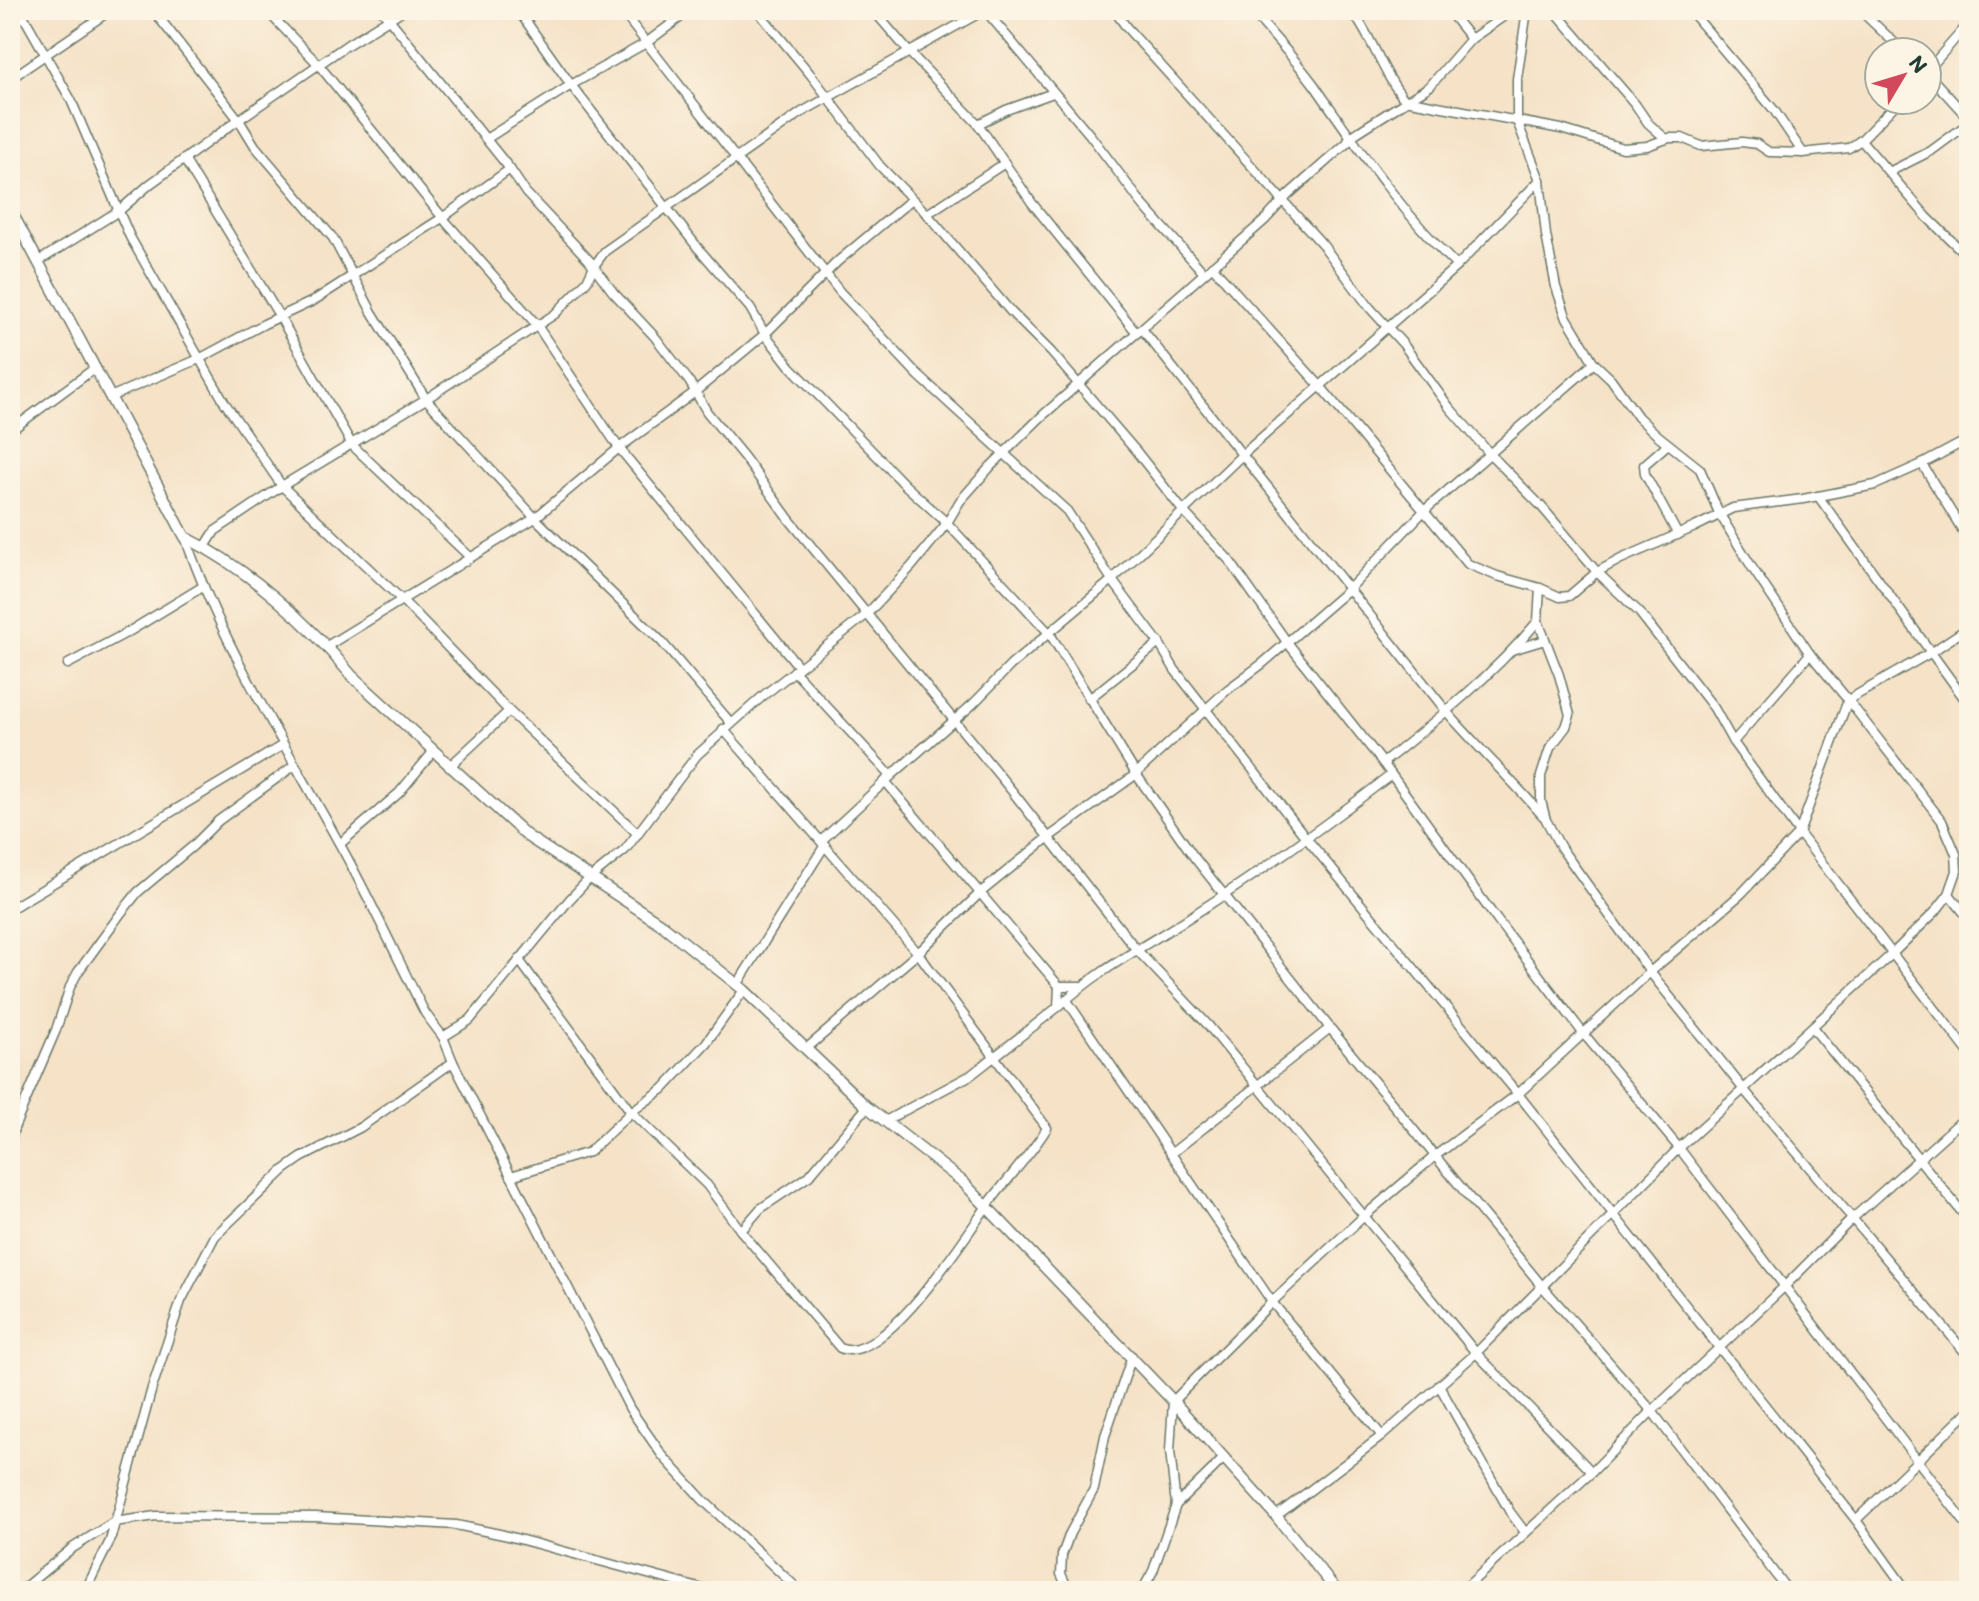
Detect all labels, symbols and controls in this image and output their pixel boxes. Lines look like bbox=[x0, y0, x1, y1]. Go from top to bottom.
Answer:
north arrow bbox=[1863, 36, 1943, 116]
text: N bbox=[1903, 50, 1934, 78]

